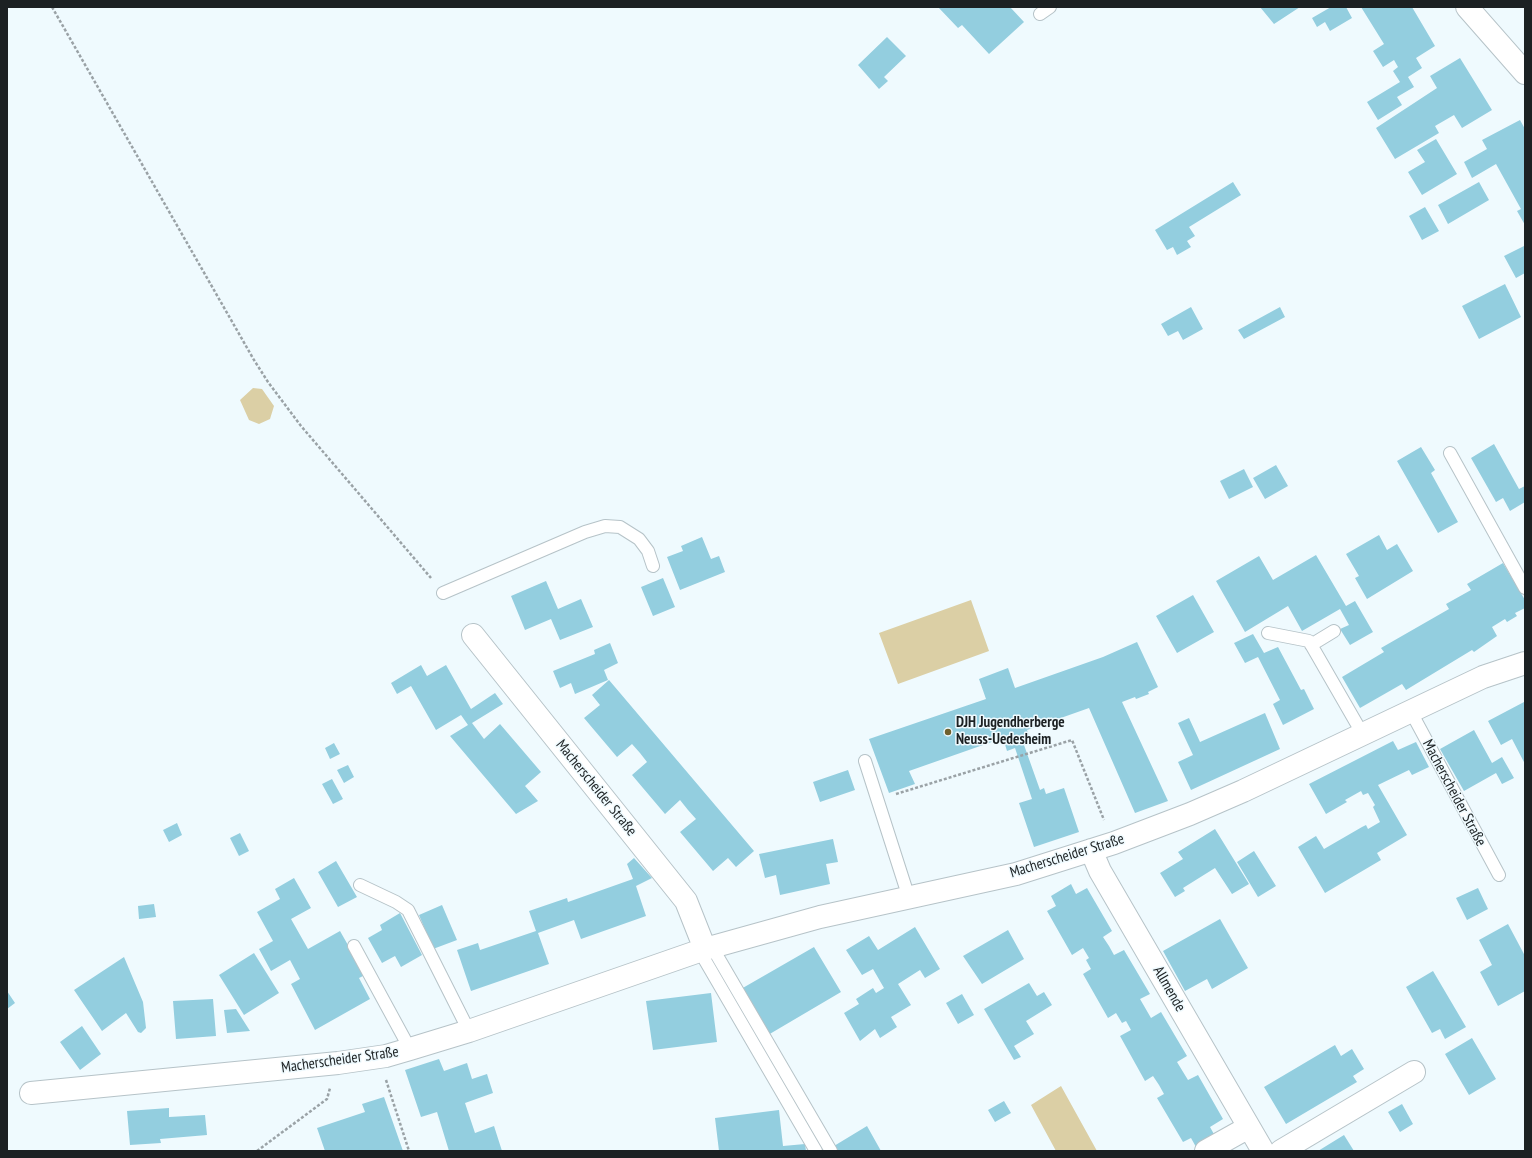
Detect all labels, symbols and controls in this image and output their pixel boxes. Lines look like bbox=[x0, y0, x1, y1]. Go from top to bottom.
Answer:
place label: DJH Jugendherberge Neuss-Uedesheim bbox=[956, 714, 1065, 749]
marker: DJH Jugendherberge Neuss-Uedesheim bbox=[943, 727, 953, 737]
street label: Macherscheider Straße bbox=[552, 736, 640, 840]
street label: Macherscheider Straße bbox=[1418, 736, 1490, 850]
street label: Macherscheider Straße bbox=[1008, 830, 1126, 882]
street label: Allmende bbox=[1149, 963, 1189, 1015]
street label: Macherscheider Straße bbox=[280, 1043, 400, 1077]

